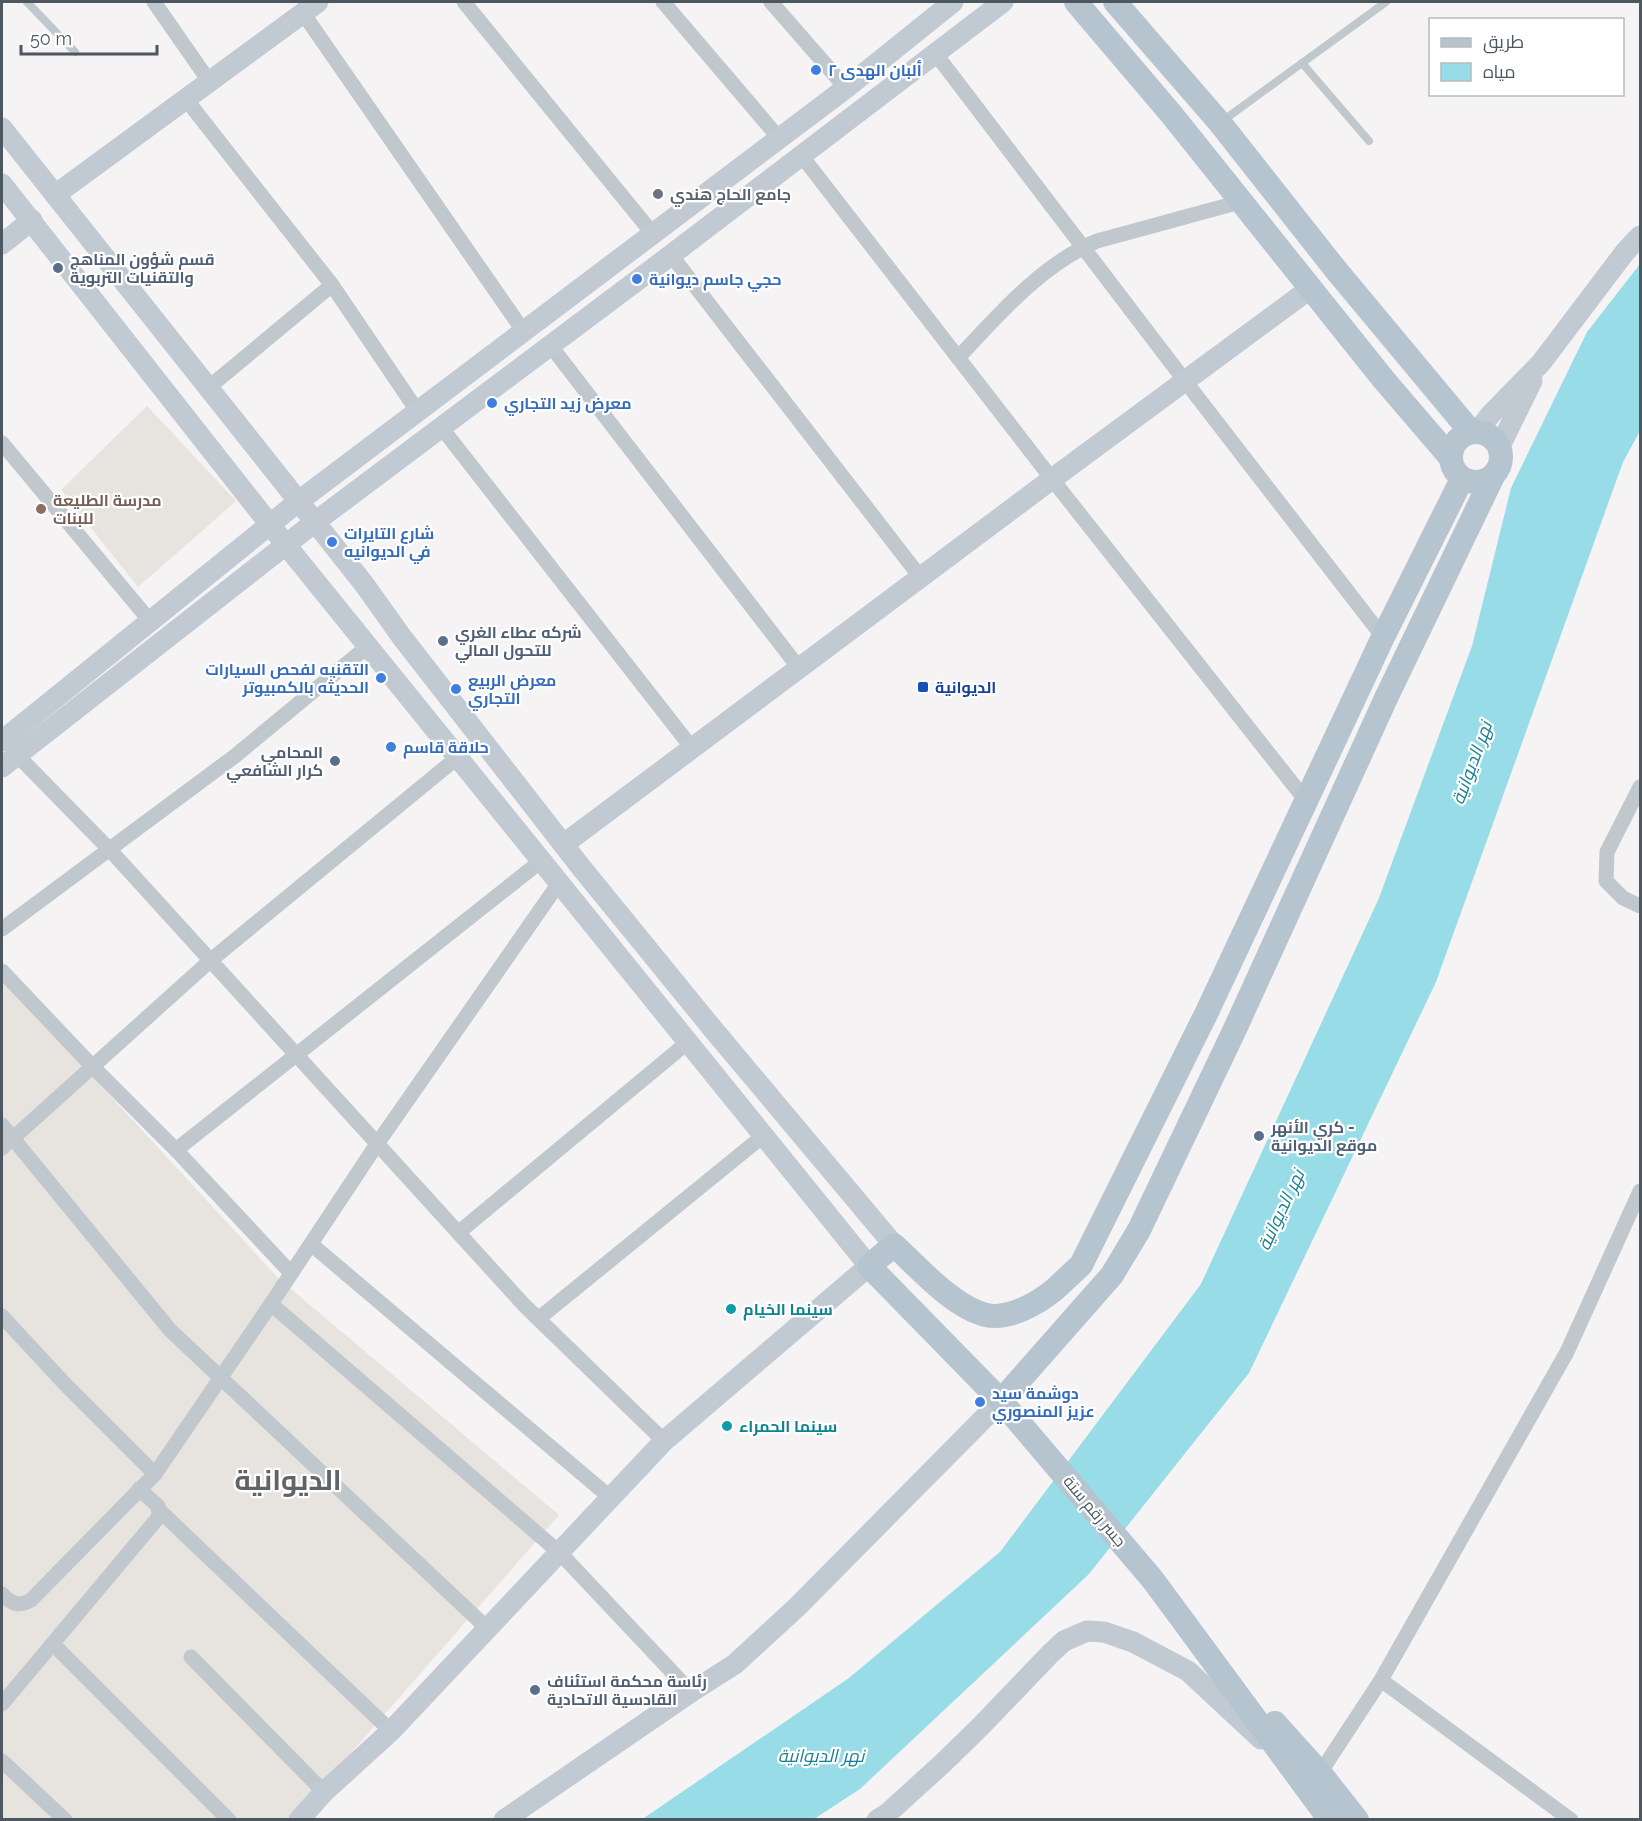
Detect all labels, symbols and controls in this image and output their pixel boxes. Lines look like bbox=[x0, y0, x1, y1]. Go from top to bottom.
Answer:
scale bar bbox=[21, 18, 158, 56]
legend bbox=[1429, 18, 1624, 96]
text: 50 m bbox=[30, 28, 72, 49]
text: طريق bbox=[1483, 31, 1524, 54]
place label: ألبان الهدى ٢ bbox=[828, 60, 922, 80]
text: مياه bbox=[1483, 61, 1516, 82]
marker: ألبان الهدى ٢ bbox=[809, 63, 823, 77]
place label: جامع الحاج هندي bbox=[670, 185, 791, 207]
marker: جامع الحاج هندي bbox=[651, 187, 665, 201]
place label: قسم شؤون المناهج والتقنيات التربوية bbox=[70, 250, 215, 287]
marker: قسم شؤون المناهج والتقنيات التربوية bbox=[51, 261, 65, 275]
place label: حجي جاسم ديوانية bbox=[649, 270, 782, 292]
marker: حجي جاسم ديوانية bbox=[630, 272, 644, 286]
place label: معرض زيد التجاري bbox=[504, 394, 632, 416]
marker: معرض زيد التجاري bbox=[485, 396, 499, 410]
place label: مدرسة الطليعة للبنات bbox=[53, 491, 162, 528]
marker: مدرسة الطليعة للبنات bbox=[34, 502, 48, 516]
place label: شارع التايرات في الديوانيه bbox=[344, 524, 434, 564]
marker: شارع التايرات في الديوانيه bbox=[325, 535, 339, 549]
place label: شركه عطاء الغري للتحول المالي bbox=[455, 623, 582, 663]
marker: شركه عطاء الغري للتحول المالي bbox=[436, 634, 450, 648]
place label: التقنيه لفحص السيارات الحديثه بالكمبيوتر bbox=[205, 660, 369, 697]
marker: التقنيه لفحص السيارات الحديثه بالكمبيوتر bbox=[374, 671, 388, 685]
place label: معرض الربيع التجاري bbox=[468, 671, 556, 711]
place label: الديوانية bbox=[935, 678, 996, 697]
marker: الديوانية bbox=[916, 680, 930, 694]
marker: معرض الربيع التجاري bbox=[449, 682, 463, 696]
water label: نهر الديوانية bbox=[1447, 717, 1498, 807]
place label: حلاقة قاسم bbox=[403, 738, 489, 759]
marker: حلاقة قاسم bbox=[384, 740, 398, 754]
place label: المحامي كرار الشافعي bbox=[226, 743, 323, 783]
marker: المحامي كرار الشافعي bbox=[328, 754, 342, 768]
place label: كري الأنهر - موقع الديوانية bbox=[1270, 1118, 1377, 1156]
marker: كري الأنهر - موقع الديوانية bbox=[1252, 1129, 1266, 1143]
water label: نهر الديوانية bbox=[1253, 1164, 1310, 1254]
place label: سينما الخيام bbox=[743, 1300, 833, 1321]
marker: سينما الخيام bbox=[724, 1302, 738, 1316]
place label: دوشمة سيد عزيز المنصوري bbox=[992, 1384, 1095, 1424]
marker: دوشمة سيد عزيز المنصوري bbox=[973, 1395, 987, 1409]
place label: سينما الحمراء bbox=[739, 1417, 837, 1436]
marker: سينما الحمراء bbox=[720, 1419, 734, 1433]
district label: الديوانية bbox=[234, 1464, 342, 1497]
street label: جسر رقم ستة bbox=[1058, 1472, 1130, 1552]
place label: رئاسة محكمة استئناف القادسية الاتحادية bbox=[547, 1672, 707, 1709]
marker: رئاسة محكمة استئناف القادسية الاتحادية bbox=[528, 1683, 542, 1697]
water label: نهر الديوانية bbox=[778, 1745, 866, 1767]

